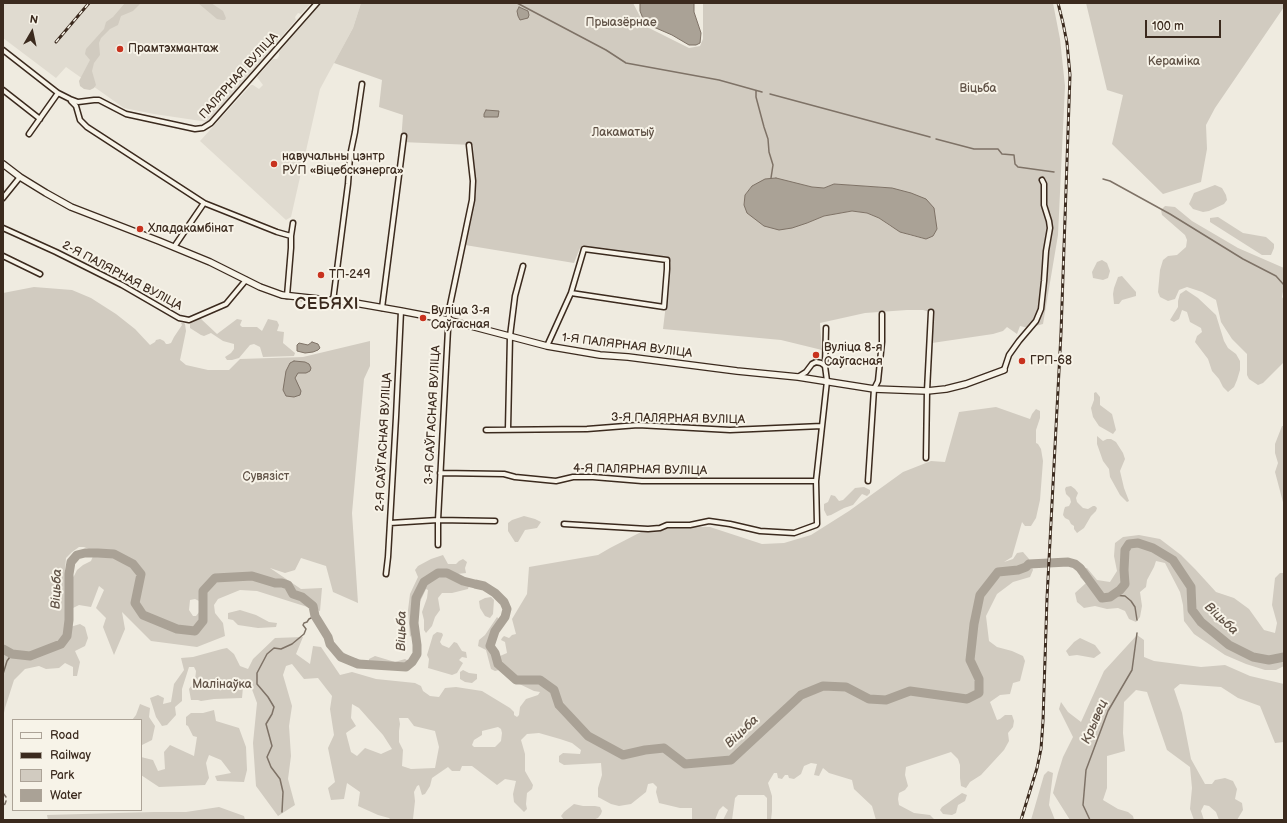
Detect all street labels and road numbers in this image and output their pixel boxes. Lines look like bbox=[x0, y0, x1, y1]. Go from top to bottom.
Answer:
street label: ПАЛЯРНАЯ ВУЛІЦА bbox=[197, 30, 281, 122]
street label: 2-Я ПАЛЯРНАЯ ВУЛІЦА bbox=[60, 238, 184, 314]
street label: 1-Я ПАЛЯРНАЯ ВУЛІЦА bbox=[561, 331, 693, 361]
street label: 3-Я САЎГАСНАЯ ВУЛІЦА bbox=[422, 345, 444, 485]
street label: 2-Я САЎГАСНАЯ ВУЛІЦА bbox=[373, 372, 395, 512]
street label: 3-Я ПАЛЯРНАЯ ВУЛІЦА bbox=[611, 411, 745, 427]
street label: 4-Я ПАЛЯРНАЯ ВУЛІЦА bbox=[573, 462, 707, 478]

